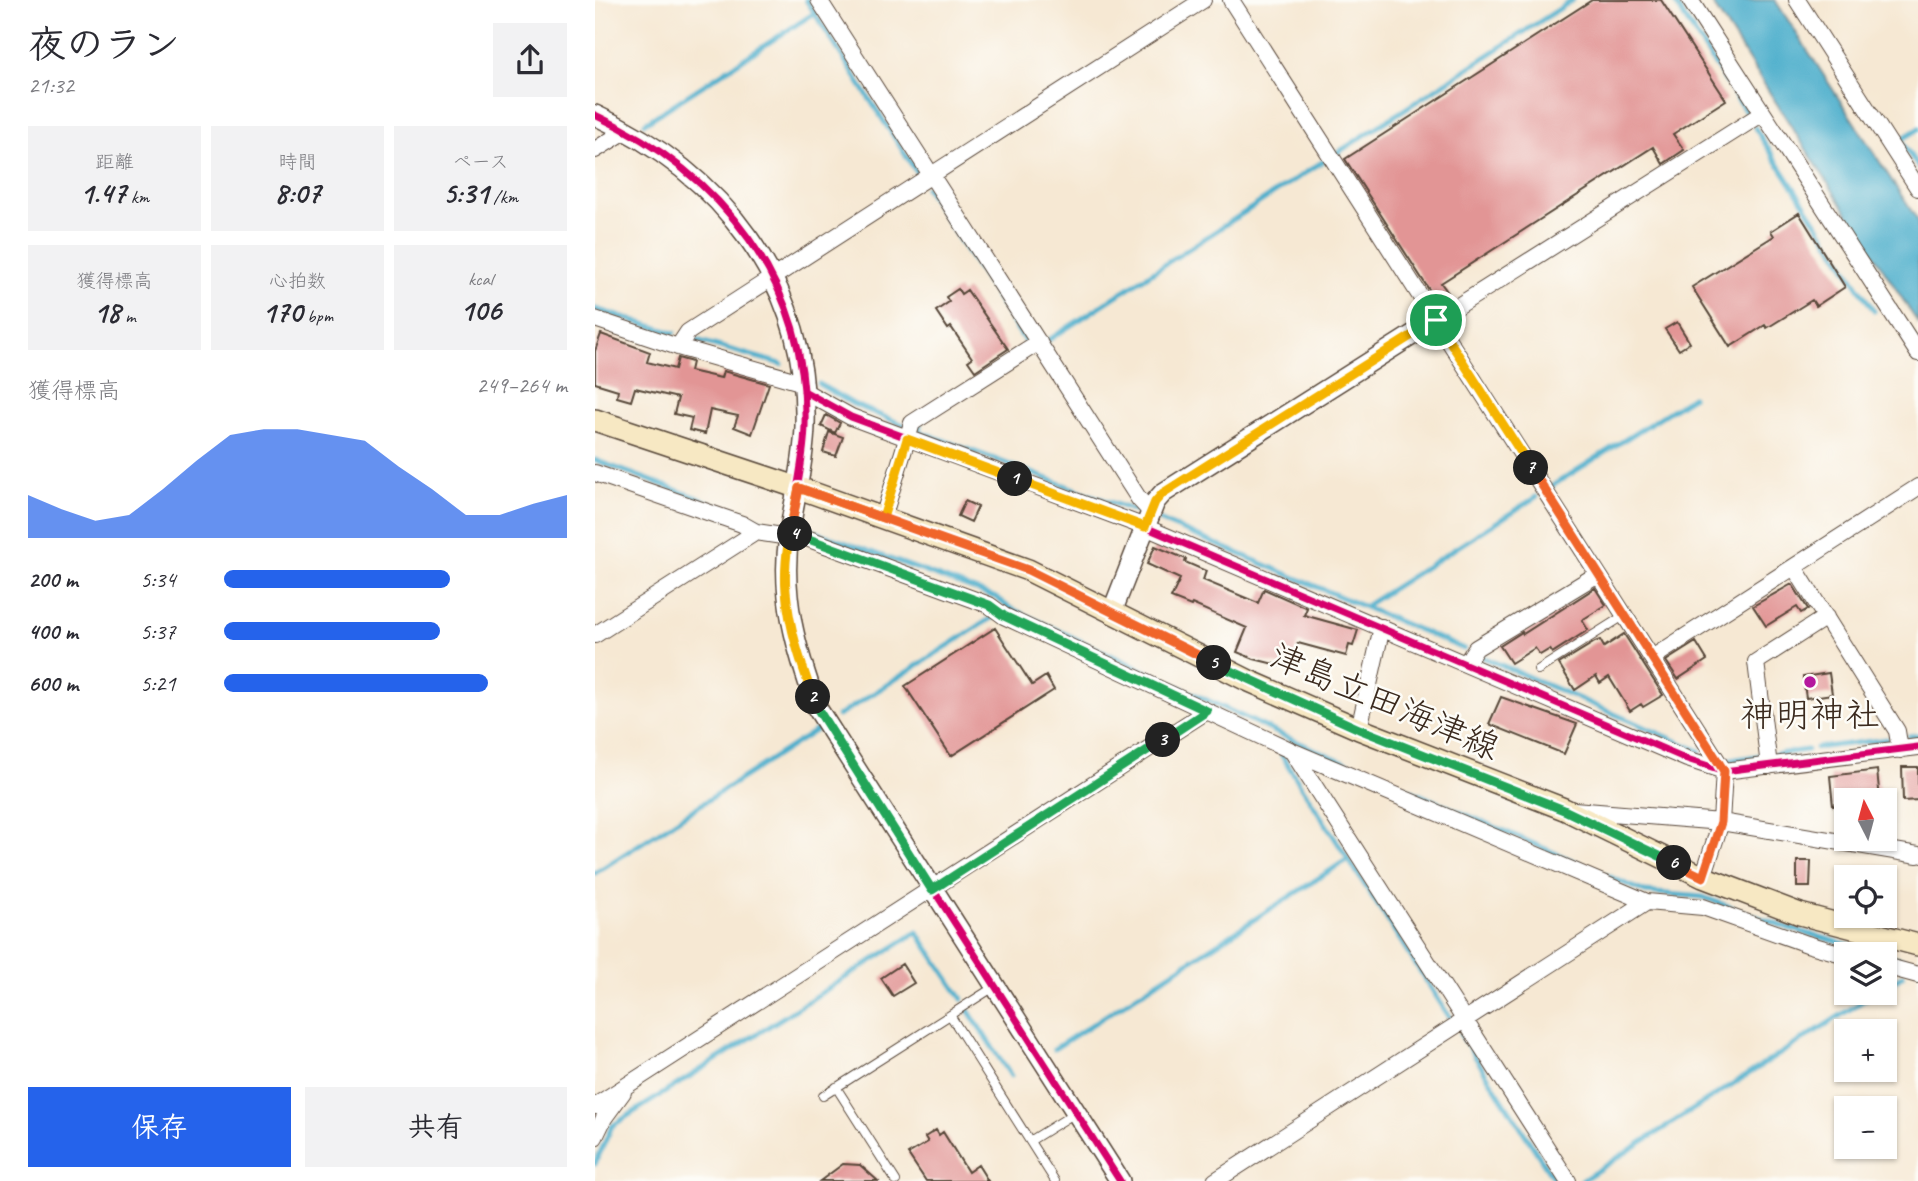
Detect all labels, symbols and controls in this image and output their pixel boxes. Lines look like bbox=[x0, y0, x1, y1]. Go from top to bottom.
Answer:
text: 夜のラン bbox=[28, 21, 180, 68]
button: share bbox=[493, 23, 567, 97]
text: 21:32 bbox=[28, 71, 74, 100]
text: 距離 bbox=[95, 150, 134, 174]
text: 時間 bbox=[278, 150, 317, 174]
text: ペース bbox=[453, 150, 508, 174]
text: 1.47 bbox=[80, 174, 126, 212]
text: 8:07 bbox=[274, 174, 321, 212]
text: 5:31 bbox=[443, 174, 489, 212]
text: km bbox=[126, 185, 149, 209]
text: /km bbox=[489, 185, 518, 209]
text: kcal bbox=[468, 267, 493, 291]
text: 獲得標高 bbox=[76, 269, 153, 293]
text: 心拍数 bbox=[269, 269, 326, 293]
pin bbox=[1406, 290, 1466, 350]
text: 106 bbox=[460, 291, 501, 329]
text: 18 bbox=[93, 293, 120, 331]
text: 170 bbox=[262, 293, 302, 331]
icon: arrive bbox=[1417, 301, 1455, 339]
text: m bbox=[120, 304, 136, 328]
text: bpm bbox=[302, 304, 333, 328]
text: 249–264 m bbox=[476, 371, 567, 400]
text: 獲得標高 bbox=[28, 376, 120, 405]
pin: 7 bbox=[1513, 450, 1549, 486]
text: 7 bbox=[1526, 455, 1535, 479]
pin: 1 bbox=[997, 462, 1033, 496]
text: 1 bbox=[1010, 466, 1019, 490]
pin: 4 bbox=[777, 516, 813, 552]
text: 4 bbox=[790, 521, 799, 545]
text: 200 m bbox=[28, 565, 78, 594]
text: 5:34 bbox=[140, 565, 176, 594]
text: 400 m bbox=[28, 617, 78, 646]
text: 5:37 bbox=[140, 617, 176, 646]
street label: 津島立田海津線 bbox=[1263, 633, 1506, 770]
pin: 5 bbox=[1197, 646, 1231, 680]
text: 5 bbox=[1209, 650, 1218, 674]
text: 600 m bbox=[28, 669, 78, 698]
text: 5:21 bbox=[140, 669, 176, 698]
marker: 神明神社 bbox=[1802, 674, 1818, 690]
pin: 2 bbox=[795, 680, 830, 714]
text: 2 bbox=[808, 684, 817, 708]
place label: 神明神社 bbox=[1740, 692, 1880, 737]
pin: 3 bbox=[1145, 722, 1181, 758]
text: 3 bbox=[1158, 727, 1167, 751]
north arrow bbox=[1834, 788, 1897, 850]
map controls bbox=[1834, 788, 1897, 1159]
pin: 6 bbox=[1657, 846, 1691, 880]
text: 6 bbox=[1669, 850, 1678, 874]
button: locate bbox=[1834, 865, 1897, 928]
button: layers bbox=[1834, 942, 1897, 1005]
button: + bbox=[1834, 1019, 1897, 1082]
button: 保存 bbox=[28, 1087, 291, 1167]
button: 共有 bbox=[305, 1087, 567, 1167]
button: − bbox=[1834, 1096, 1897, 1159]

